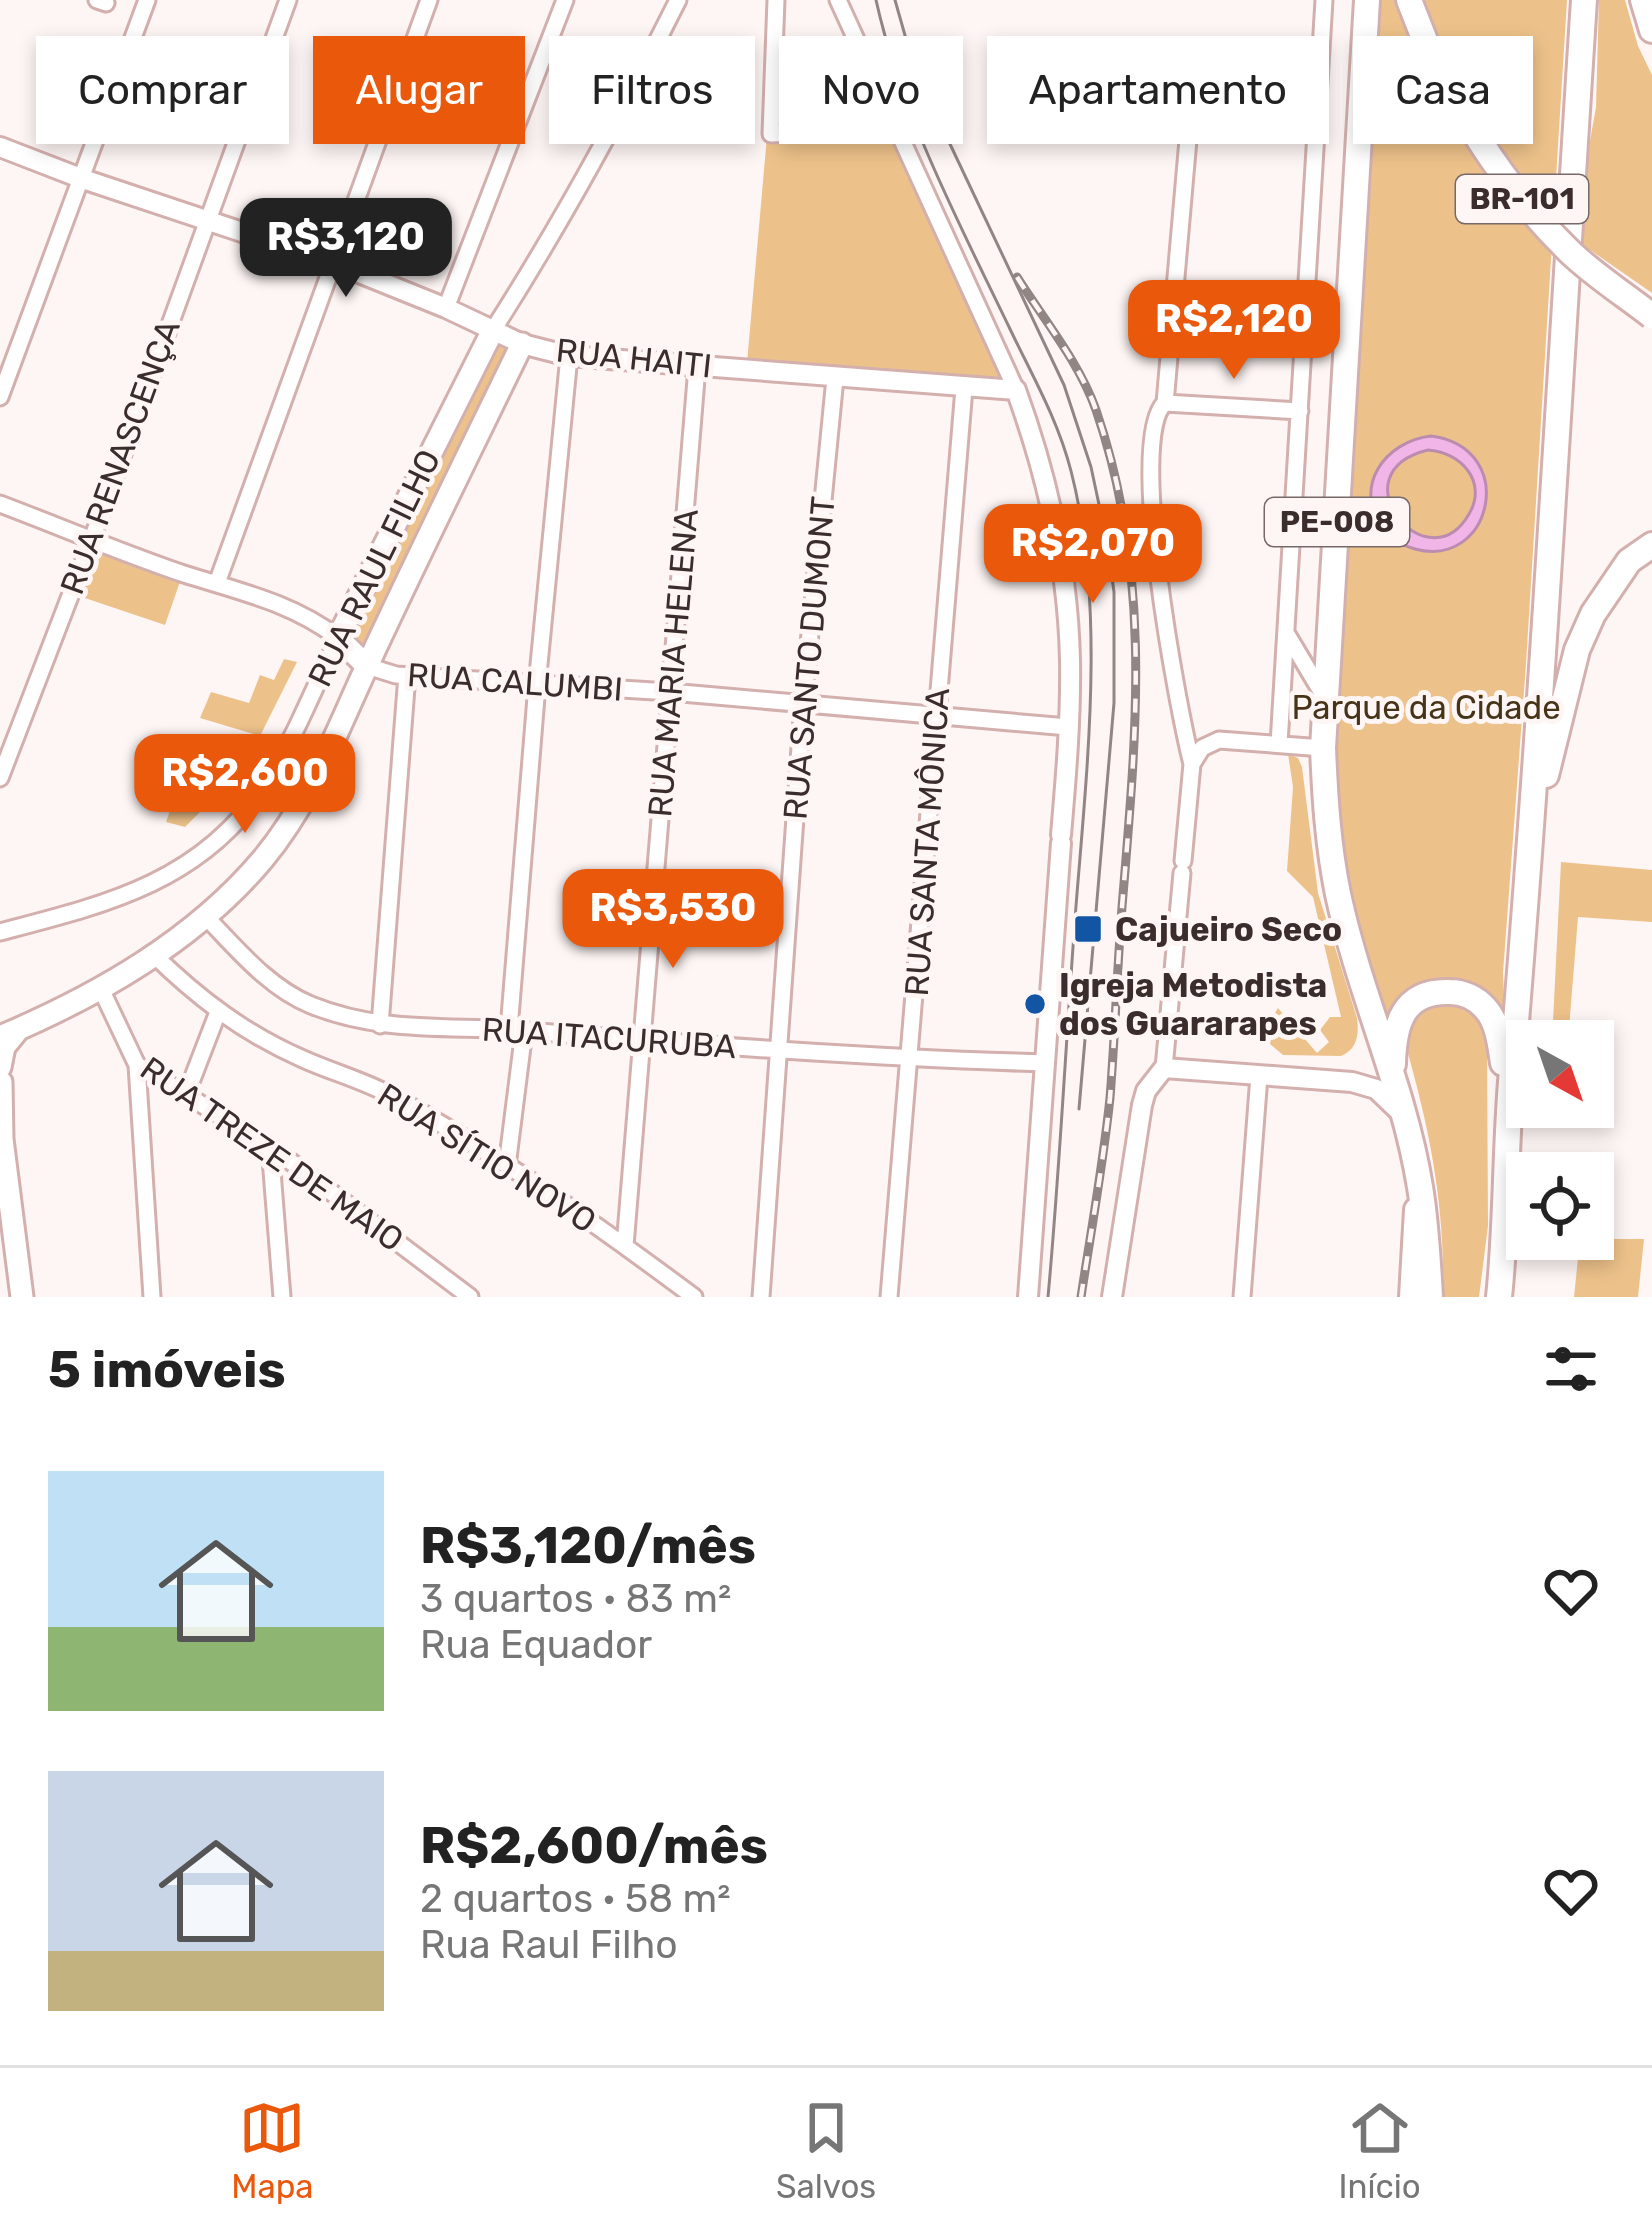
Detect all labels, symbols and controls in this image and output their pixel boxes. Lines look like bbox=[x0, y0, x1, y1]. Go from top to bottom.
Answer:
chip: Comprar bbox=[36, 36, 289, 144]
chip: Alugar bbox=[313, 36, 525, 144]
chip: Filtros bbox=[549, 36, 755, 144]
chip: Novo bbox=[779, 36, 963, 144]
chip: Apartamento bbox=[987, 36, 1329, 144]
chip: Casa bbox=[1353, 36, 1533, 144]
road number: BR-101 bbox=[1456, 175, 1588, 223]
pin: R$3,120 bbox=[235, 198, 457, 300]
text: R$3,120 bbox=[267, 214, 425, 260]
pin: R$2,120 bbox=[1123, 280, 1345, 382]
text: R$2,120 bbox=[1155, 296, 1313, 342]
street label: RUA RENASCENÇA bbox=[52, 314, 188, 600]
street label: RUA HAITI bbox=[554, 330, 714, 386]
street label: RUA RAUL FILHO bbox=[300, 443, 448, 693]
street label: RUA SANTO DUMONT bbox=[775, 495, 843, 821]
road number: PE-008 bbox=[1265, 498, 1409, 546]
pin: R$2,070 bbox=[982, 504, 1204, 606]
street label: RUA MARIA HELENA bbox=[640, 507, 706, 819]
text: R$2,070 bbox=[1011, 520, 1175, 566]
street label: RUA CALUMBI bbox=[406, 655, 624, 709]
street label: RUA SANTA MÔNICA bbox=[897, 686, 957, 998]
park label: Parque da Cidade bbox=[1291, 688, 1561, 727]
pin: R$2,600 bbox=[134, 734, 356, 836]
text: R$2,600 bbox=[161, 750, 329, 796]
pin: R$3,530 bbox=[562, 869, 784, 971]
text: R$3,530 bbox=[590, 885, 756, 931]
place label: Cajueiro Seco bbox=[1115, 910, 1342, 949]
marker: Cajueiro Seco bbox=[1072, 913, 1104, 945]
place label: Igreja Metodista dos Guararapes bbox=[1059, 966, 1327, 1043]
marker: Igreja Metodista dos Guararapes bbox=[1022, 991, 1048, 1017]
street label: RUA ITACURUBA bbox=[481, 1010, 737, 1066]
north arrow bbox=[1506, 1020, 1614, 1128]
map controls bbox=[1506, 1020, 1614, 1260]
street label: RUA TREZE DE MAIO bbox=[133, 1049, 411, 1259]
street label: RUA SÍTIO NOVO bbox=[371, 1075, 603, 1241]
button: locate bbox=[1506, 1152, 1614, 1260]
icon: filters bbox=[1538, 1336, 1604, 1402]
text: 5 imóveis bbox=[48, 1339, 286, 1400]
text: R$3,120/mês bbox=[420, 1515, 756, 1576]
icon: home bbox=[144, 1519, 288, 1663]
icon: heart bbox=[1538, 1558, 1604, 1624]
text: 3 quartos · 83 m² bbox=[420, 1576, 731, 1622]
text: Rua Equador bbox=[420, 1622, 652, 1668]
text: R$2,600/mês bbox=[420, 1815, 768, 1876]
icon: home bbox=[144, 1819, 288, 1963]
icon: heart bbox=[1538, 1858, 1604, 1924]
text: 2 quartos · 58 m² bbox=[420, 1876, 731, 1922]
text: Rua Raul Filho bbox=[420, 1922, 678, 1968]
tab: Mapa bbox=[231, 2095, 314, 2206]
tab: Salvos bbox=[776, 2095, 876, 2206]
tab: Início bbox=[1339, 2095, 1421, 2206]

